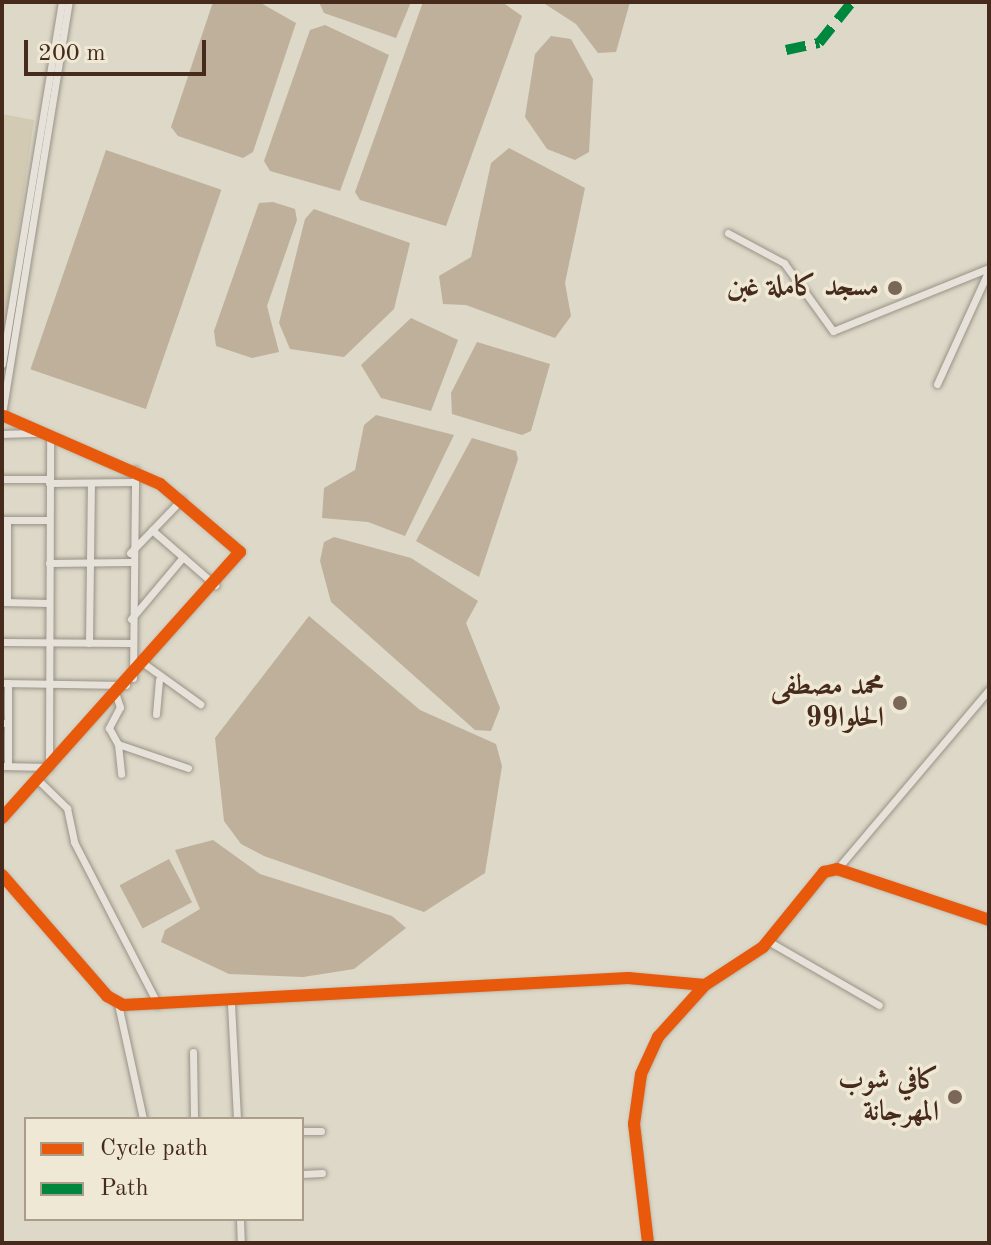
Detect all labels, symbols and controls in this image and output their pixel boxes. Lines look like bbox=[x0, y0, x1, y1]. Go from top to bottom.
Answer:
scale bar bbox=[28, 24, 210, 74]
text: 200 m bbox=[38, 42, 106, 66]
place label: مسجد كاملة غبن bbox=[727, 271, 879, 305]
marker: مسجد كاملة غبن bbox=[886, 279, 904, 297]
place label: محمد مصطفى الحلوا99 bbox=[771, 670, 884, 736]
marker: محمد مصطفى الحلوا99 bbox=[891, 694, 909, 712]
place label: كافي شوب المهرجانة bbox=[838, 1064, 939, 1130]
marker: كافي شوب المهرجانة bbox=[946, 1088, 964, 1106]
legend bbox=[24, 1117, 304, 1221]
text: Cycle path bbox=[100, 1137, 208, 1161]
text: Path bbox=[100, 1177, 149, 1201]

